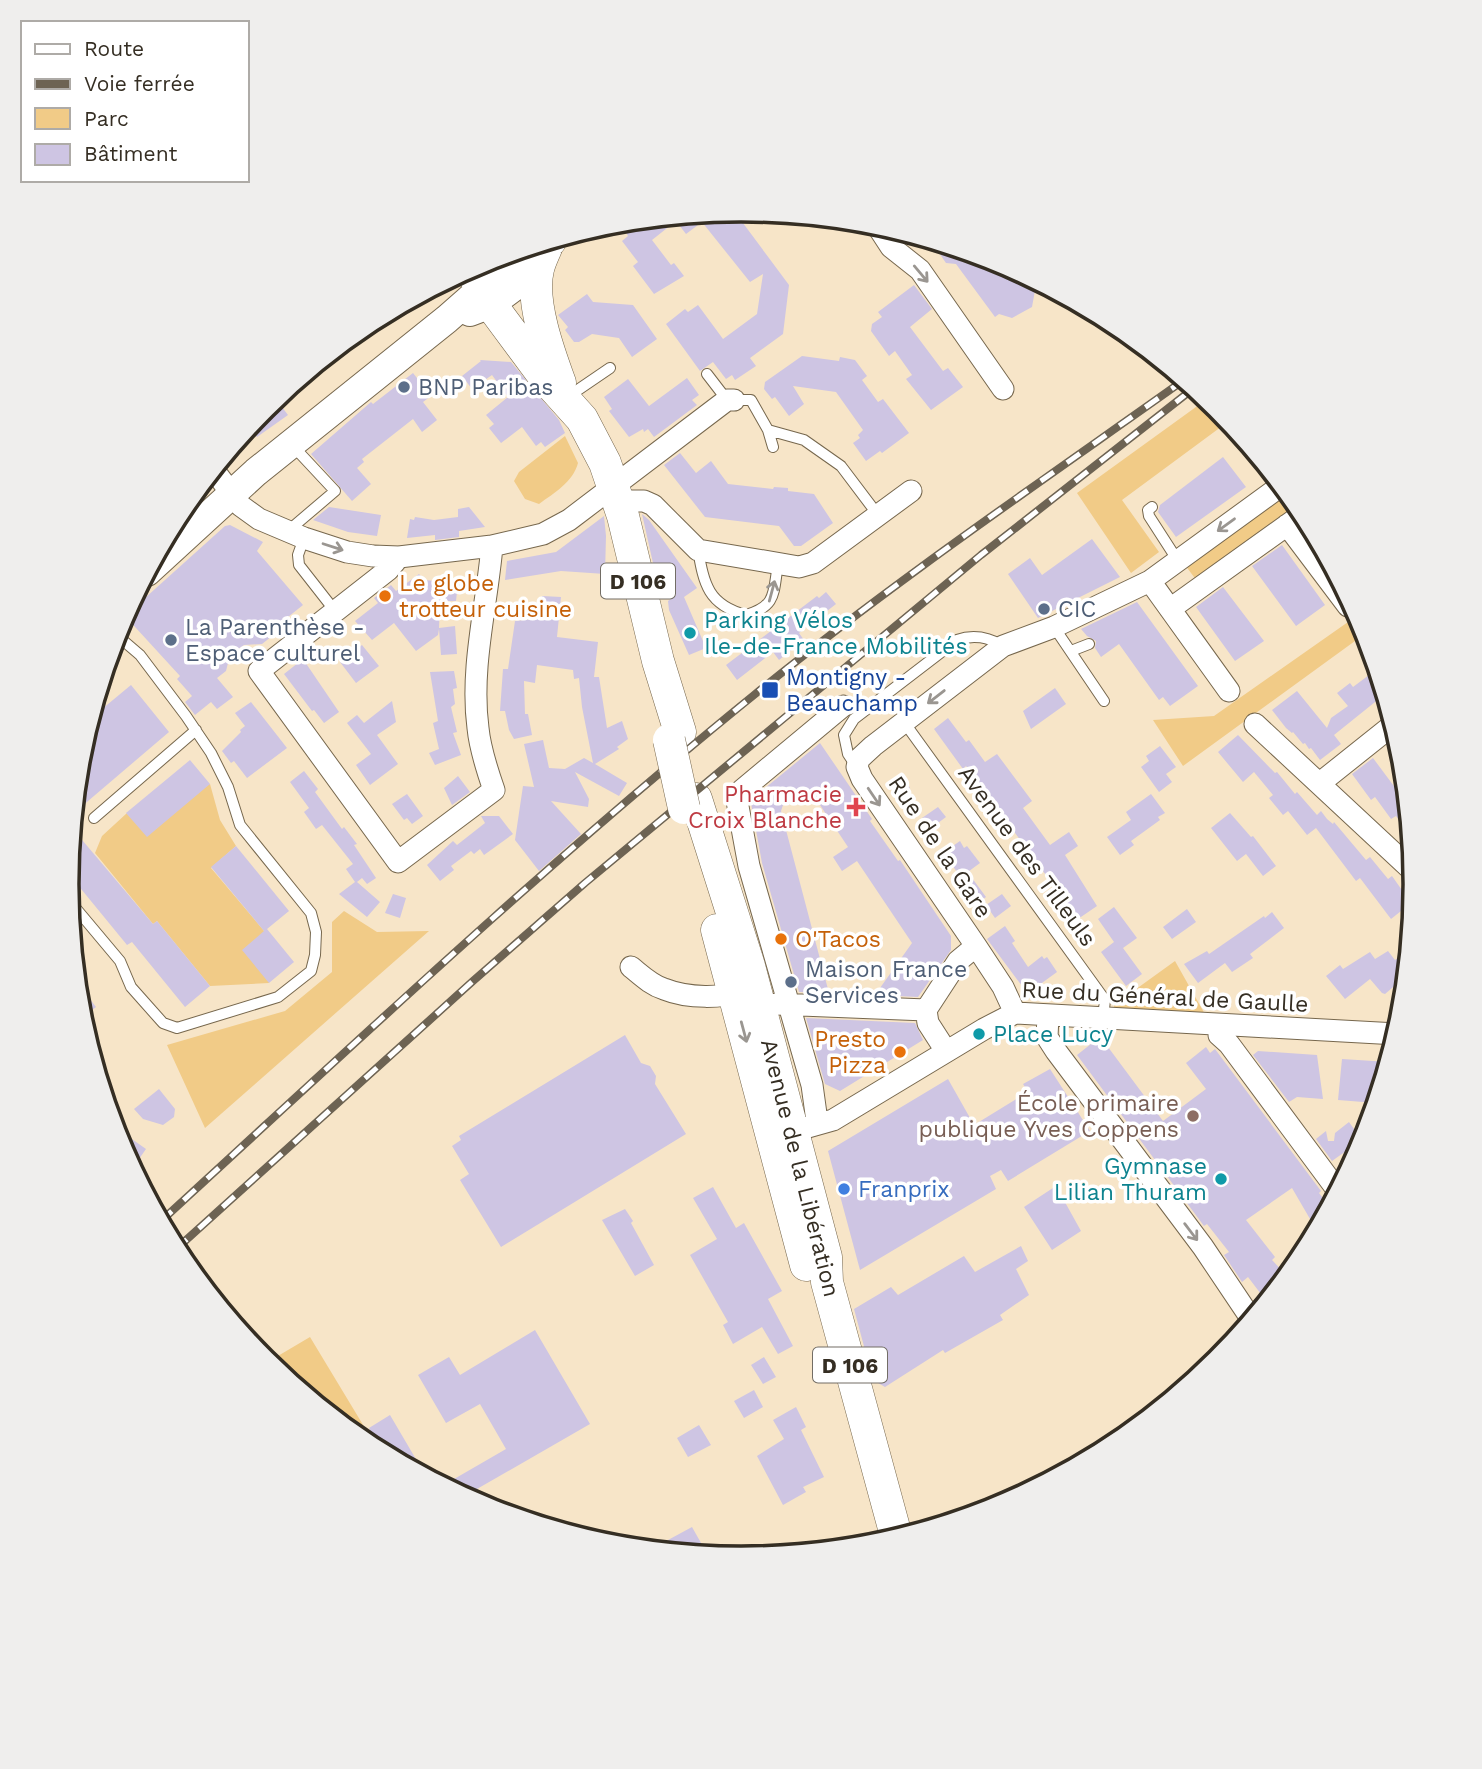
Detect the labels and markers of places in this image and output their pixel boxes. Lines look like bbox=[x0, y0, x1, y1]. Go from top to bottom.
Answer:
place label: BNP Paribas bbox=[418, 374, 553, 401]
marker: BNP Paribas bbox=[396, 379, 412, 395]
place label: Le globe trotteur cuisine bbox=[399, 570, 572, 623]
marker: Le globe trotteur cuisine bbox=[377, 588, 393, 604]
place label: CIC bbox=[1058, 596, 1096, 623]
marker: CIC bbox=[1036, 601, 1052, 617]
place label: Parking Vélos Ile-de-France Mobilités bbox=[704, 607, 968, 660]
place label: La Parenthèse - Espace culturel bbox=[185, 614, 365, 667]
marker: Parking Vélos Ile-de-France Mobilités bbox=[682, 625, 698, 641]
marker: La Parenthèse - Espace culturel bbox=[163, 632, 179, 648]
place label: Montigny - Beauchamp bbox=[786, 664, 918, 717]
marker: Montigny - Beauchamp bbox=[760, 680, 780, 700]
place label: Pharmacie Croix Blanche bbox=[688, 781, 842, 834]
marker: Pharmacie Croix Blanche bbox=[848, 799, 864, 815]
place label: O'Tacos bbox=[795, 926, 881, 953]
marker: O'Tacos bbox=[773, 931, 789, 947]
place label: Maison France Services bbox=[805, 956, 967, 1009]
marker: Maison France Services bbox=[783, 974, 799, 990]
place label: Place Lucy bbox=[993, 1021, 1113, 1048]
place label: Presto Pizza bbox=[814, 1026, 886, 1079]
marker: Place Lucy bbox=[971, 1026, 987, 1042]
marker: Presto Pizza bbox=[892, 1044, 908, 1060]
place label: École primaire publique Yves Coppens bbox=[918, 1090, 1179, 1143]
marker: École primaire publique Yves Coppens bbox=[1185, 1108, 1201, 1124]
place label: Gymnase Lilian Thuram bbox=[1054, 1153, 1207, 1206]
marker: Gymnase Lilian Thuram bbox=[1213, 1171, 1229, 1187]
place label: Franprix bbox=[858, 1176, 950, 1203]
marker: Franprix bbox=[836, 1181, 852, 1197]

